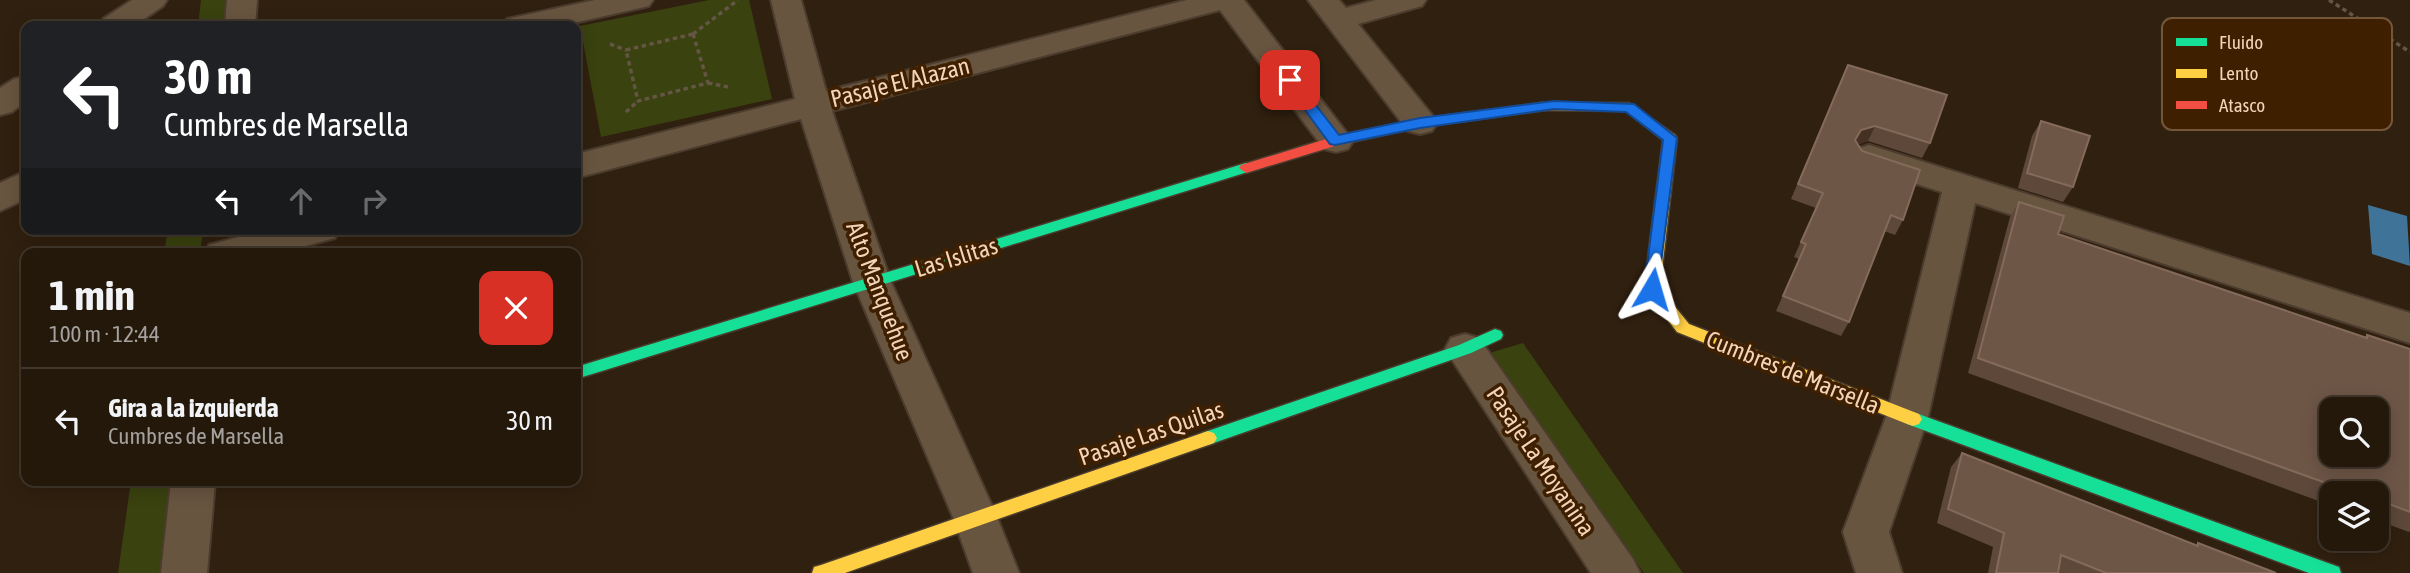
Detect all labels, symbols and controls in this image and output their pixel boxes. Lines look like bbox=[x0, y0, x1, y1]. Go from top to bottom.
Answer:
legend bbox=[2162, 18, 2392, 130]
text: Fluido bbox=[2219, 31, 2263, 53]
text: 30 m bbox=[164, 48, 252, 104]
icon: left bbox=[49, 49, 140, 140]
pin bbox=[1260, 50, 1320, 110]
street label: Pasaje El Alazan bbox=[828, 52, 972, 112]
icon: arrive bbox=[1271, 61, 1309, 99]
text: Lento bbox=[2219, 62, 2258, 84]
text: Atasco bbox=[2219, 94, 2265, 116]
text: Cumbres de Marsella bbox=[164, 106, 409, 143]
icon: left bbox=[209, 182, 247, 220]
icon: ahead bbox=[282, 182, 320, 220]
icon: right bbox=[355, 182, 393, 220]
street label: Alto Manquehue bbox=[841, 218, 919, 364]
street label: Las Islitas bbox=[911, 232, 1001, 282]
position arrow bbox=[1615, 252, 1689, 326]
text: 1 min bbox=[49, 271, 135, 319]
button: close bbox=[479, 271, 553, 345]
text: 100 m · 12:44 bbox=[49, 321, 160, 347]
street label: Cumbres de Marsella bbox=[1703, 325, 1883, 419]
street label: Pasaje La Moyanina bbox=[1481, 382, 1601, 540]
text: Gira a la izquierda bbox=[108, 393, 279, 423]
street label: Pasaje Las Quilas bbox=[1075, 396, 1227, 470]
map controls bbox=[2319, 397, 2389, 551]
button: search bbox=[2319, 397, 2389, 467]
icon: left bbox=[49, 402, 87, 440]
text: 30 m bbox=[506, 406, 553, 436]
text: Cumbres de Marsella bbox=[108, 423, 284, 449]
button: layers bbox=[2319, 481, 2389, 551]

